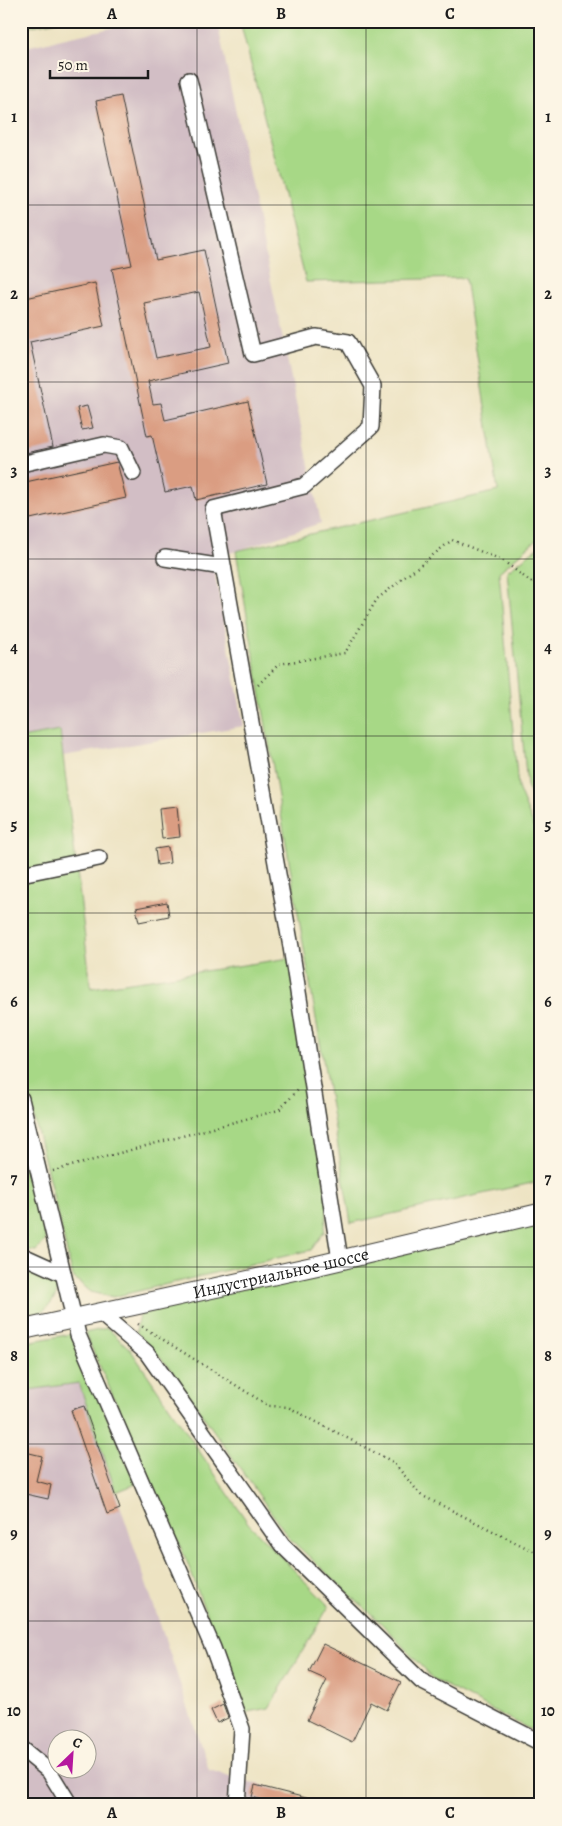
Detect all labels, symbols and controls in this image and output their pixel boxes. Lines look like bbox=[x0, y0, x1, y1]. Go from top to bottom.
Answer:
text: A bbox=[106, 3, 118, 25]
text: B bbox=[276, 3, 286, 25]
text: C bbox=[445, 3, 455, 25]
scale bar bbox=[50, 48, 148, 80]
text: 50 m bbox=[58, 55, 88, 75]
text: 1 bbox=[11, 106, 17, 128]
text: 1 bbox=[545, 106, 551, 128]
text: 2 bbox=[10, 283, 18, 305]
text: 2 bbox=[544, 283, 552, 305]
text: 3 bbox=[11, 460, 18, 482]
text: 3 bbox=[545, 460, 552, 482]
text: 4 bbox=[10, 637, 18, 659]
text: 4 bbox=[544, 637, 552, 659]
text: 5 bbox=[11, 814, 18, 836]
text: 5 bbox=[545, 814, 552, 836]
text: 6 bbox=[10, 991, 18, 1013]
text: 6 bbox=[544, 991, 552, 1013]
text: 7 bbox=[11, 1168, 18, 1190]
text: 7 bbox=[545, 1168, 552, 1190]
street label: Индустриальное шоссе bbox=[190, 1242, 371, 1304]
text: 8 bbox=[10, 1345, 18, 1367]
text: 8 bbox=[544, 1345, 552, 1367]
text: 9 bbox=[10, 1523, 18, 1545]
text: 9 bbox=[544, 1523, 552, 1545]
text: 10 bbox=[7, 1700, 21, 1722]
text: 10 bbox=[541, 1700, 555, 1722]
north arrow bbox=[48, 1728, 98, 1778]
text: С bbox=[69, 1732, 86, 1753]
text: A bbox=[106, 1802, 118, 1824]
text: B bbox=[276, 1802, 286, 1824]
text: C bbox=[445, 1802, 455, 1824]

